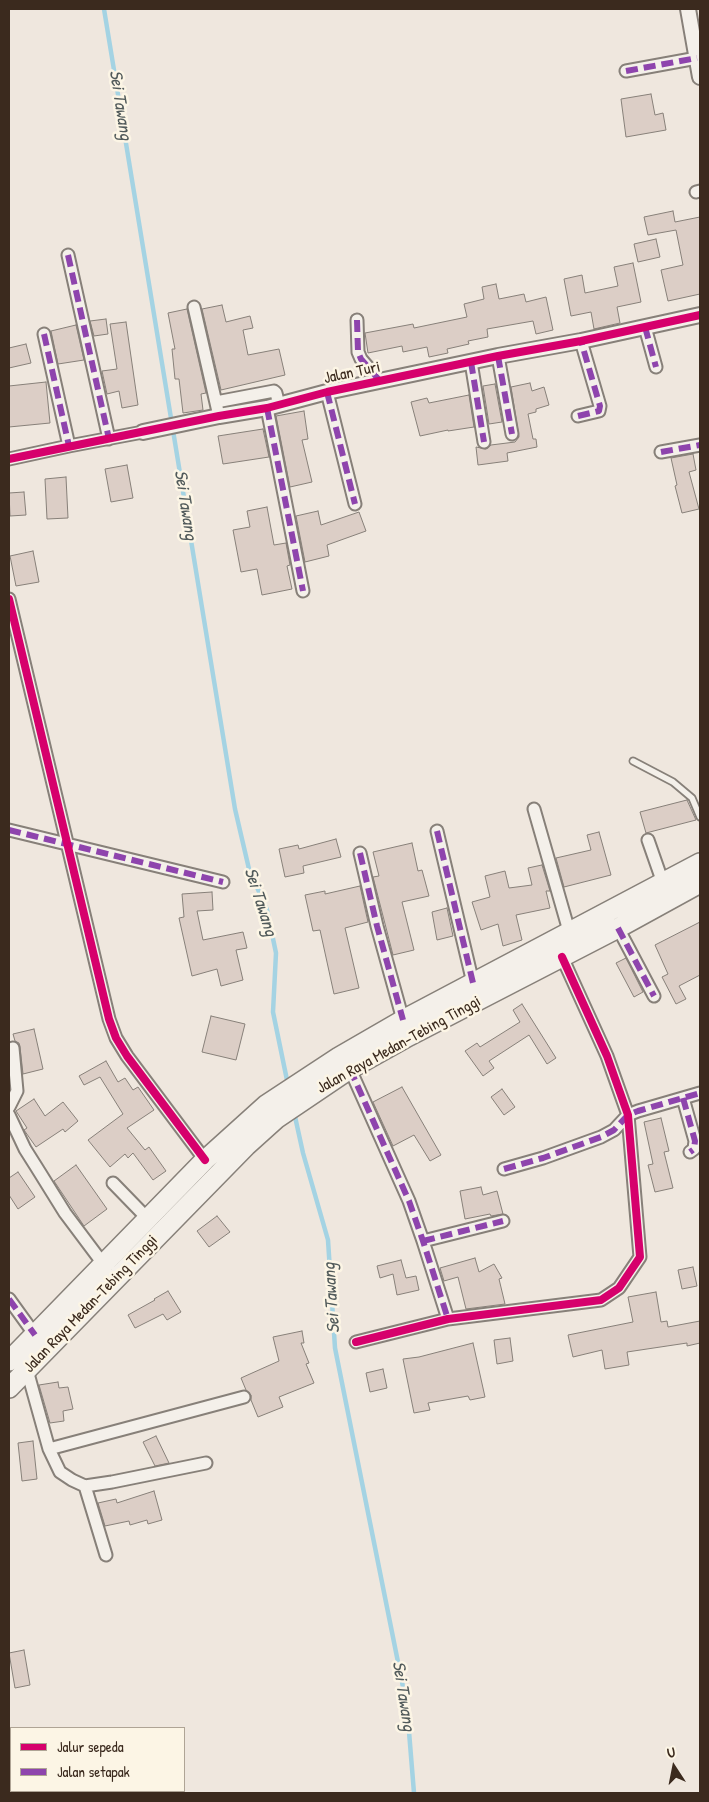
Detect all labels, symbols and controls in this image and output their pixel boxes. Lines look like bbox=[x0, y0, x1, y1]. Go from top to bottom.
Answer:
water label: Sei Tawang bbox=[104, 68, 136, 142]
street label: Jalan Turi bbox=[322, 358, 382, 388]
water label: Sei Tawang bbox=[169, 468, 201, 542]
water label: Sei Tawang bbox=[239, 865, 281, 939]
street label: Jalan Raya Medan-Tebing Tinggi bbox=[314, 992, 484, 1098]
street label: Jalan Raya Medan-Tebing Tinggi bbox=[20, 1231, 162, 1377]
water label: Sei Tawang bbox=[319, 1262, 345, 1334]
water label: Sei Tawang bbox=[387, 1659, 419, 1733]
legend bbox=[10, 1727, 185, 1792]
text: Jalur sepeda bbox=[57, 1736, 124, 1757]
north arrow bbox=[649, 1742, 699, 1792]
text: U bbox=[665, 1742, 677, 1762]
text: Jalan setapak bbox=[57, 1761, 130, 1782]

